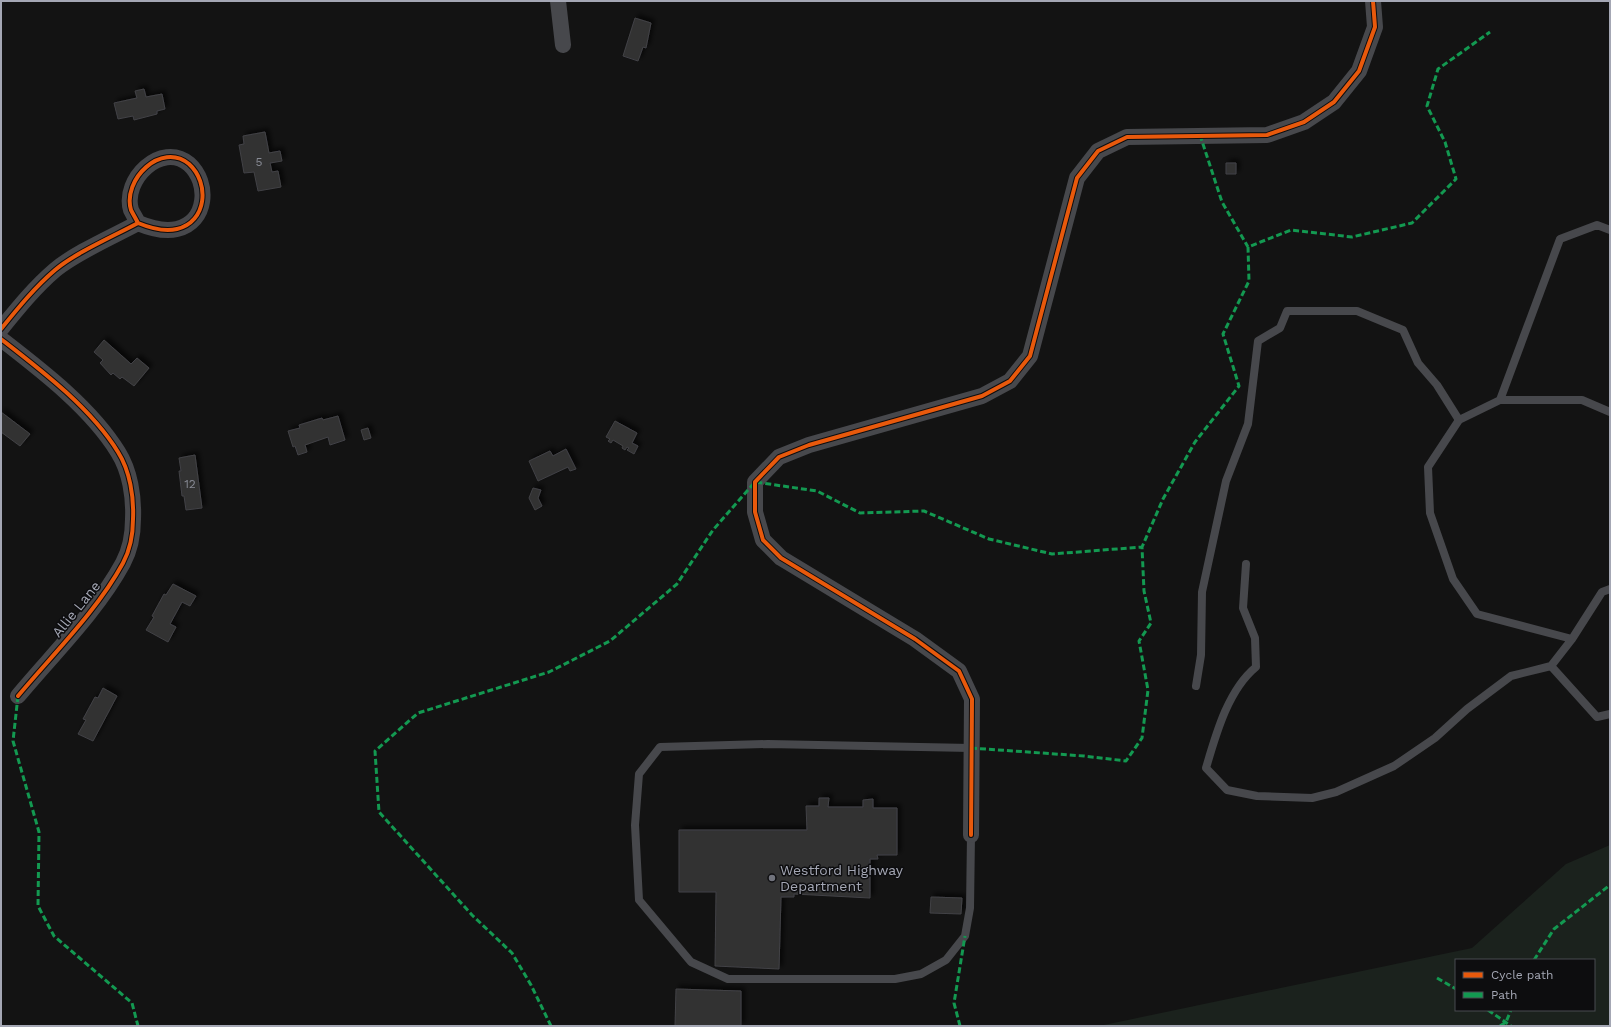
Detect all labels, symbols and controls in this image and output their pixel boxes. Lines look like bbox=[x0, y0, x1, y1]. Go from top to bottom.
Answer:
house number: 5 bbox=[256, 155, 263, 169]
house number: 12 bbox=[184, 477, 196, 491]
street label: Allie Lane bbox=[49, 578, 103, 640]
place label: Westford Highway Department bbox=[780, 862, 904, 894]
marker: Westford Highway Department bbox=[767, 873, 777, 883]
legend bbox=[1455, 959, 1595, 1011]
text: Cycle path bbox=[1491, 968, 1553, 982]
text: Path bbox=[1491, 988, 1517, 1002]

